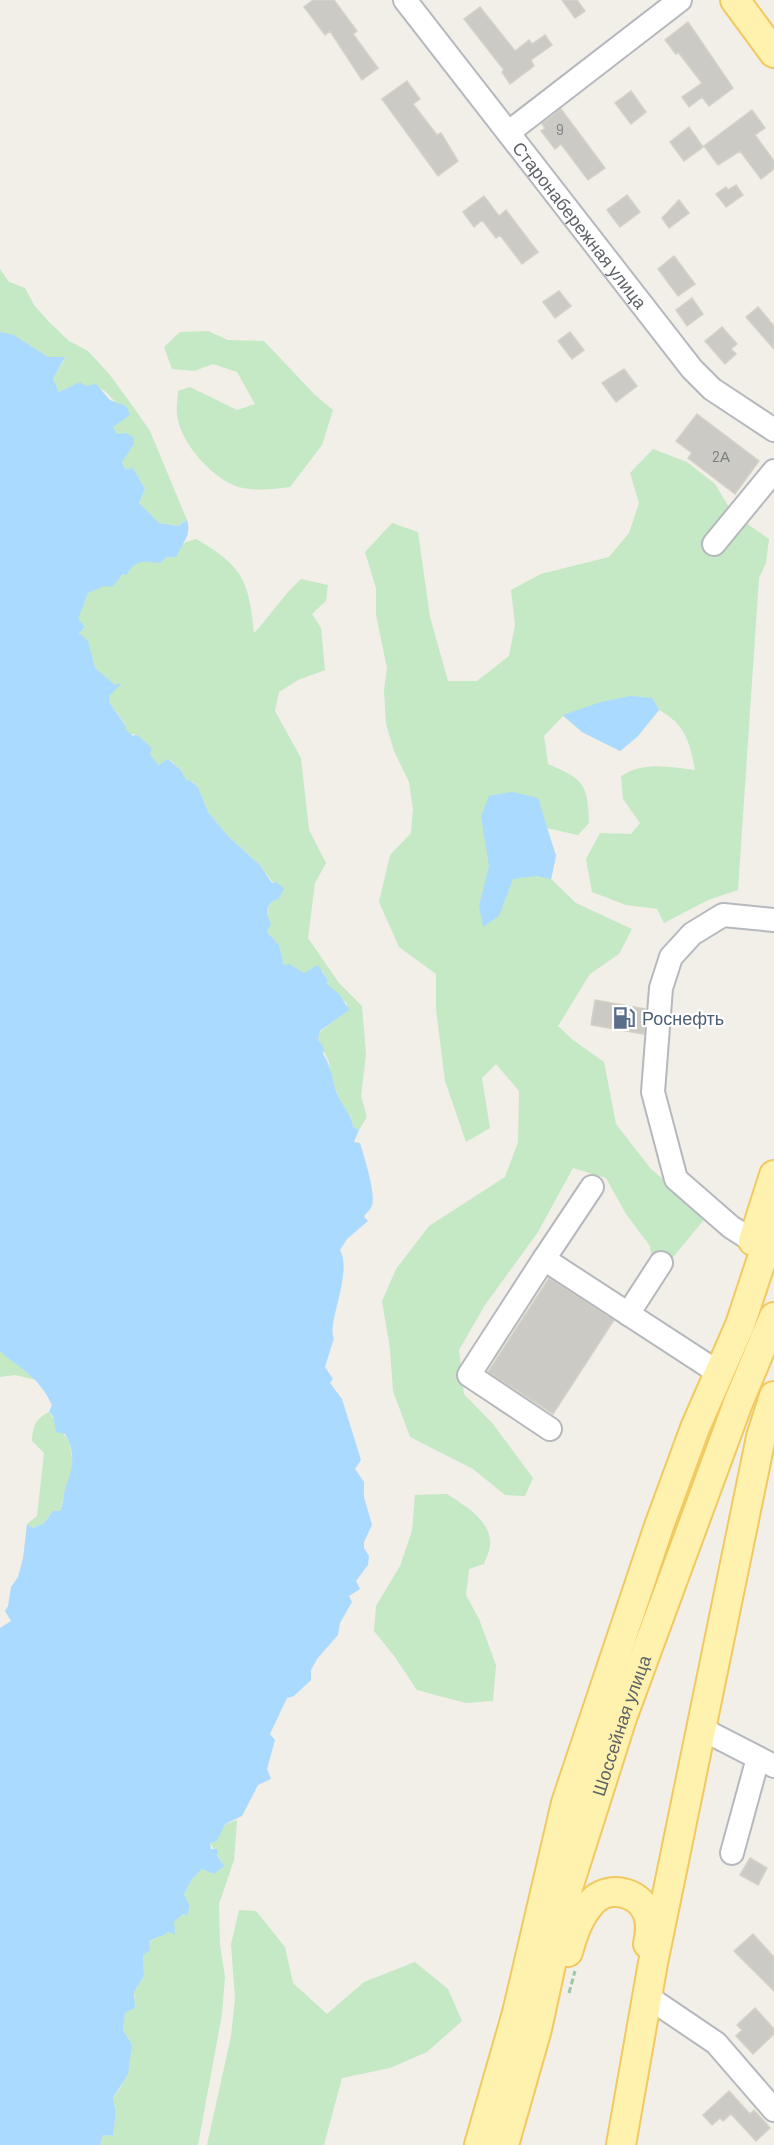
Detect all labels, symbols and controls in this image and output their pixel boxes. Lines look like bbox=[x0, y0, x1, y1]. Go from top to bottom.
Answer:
house number: 9 bbox=[556, 120, 564, 138]
street label: Старонабережная улица bbox=[508, 137, 652, 314]
house number: 2А bbox=[712, 447, 730, 465]
fuel station icon: Роснефть bbox=[611, 1005, 637, 1031]
place label: Роснефть bbox=[642, 1007, 724, 1029]
street label: Шоссейная улица bbox=[587, 1651, 656, 1799]

